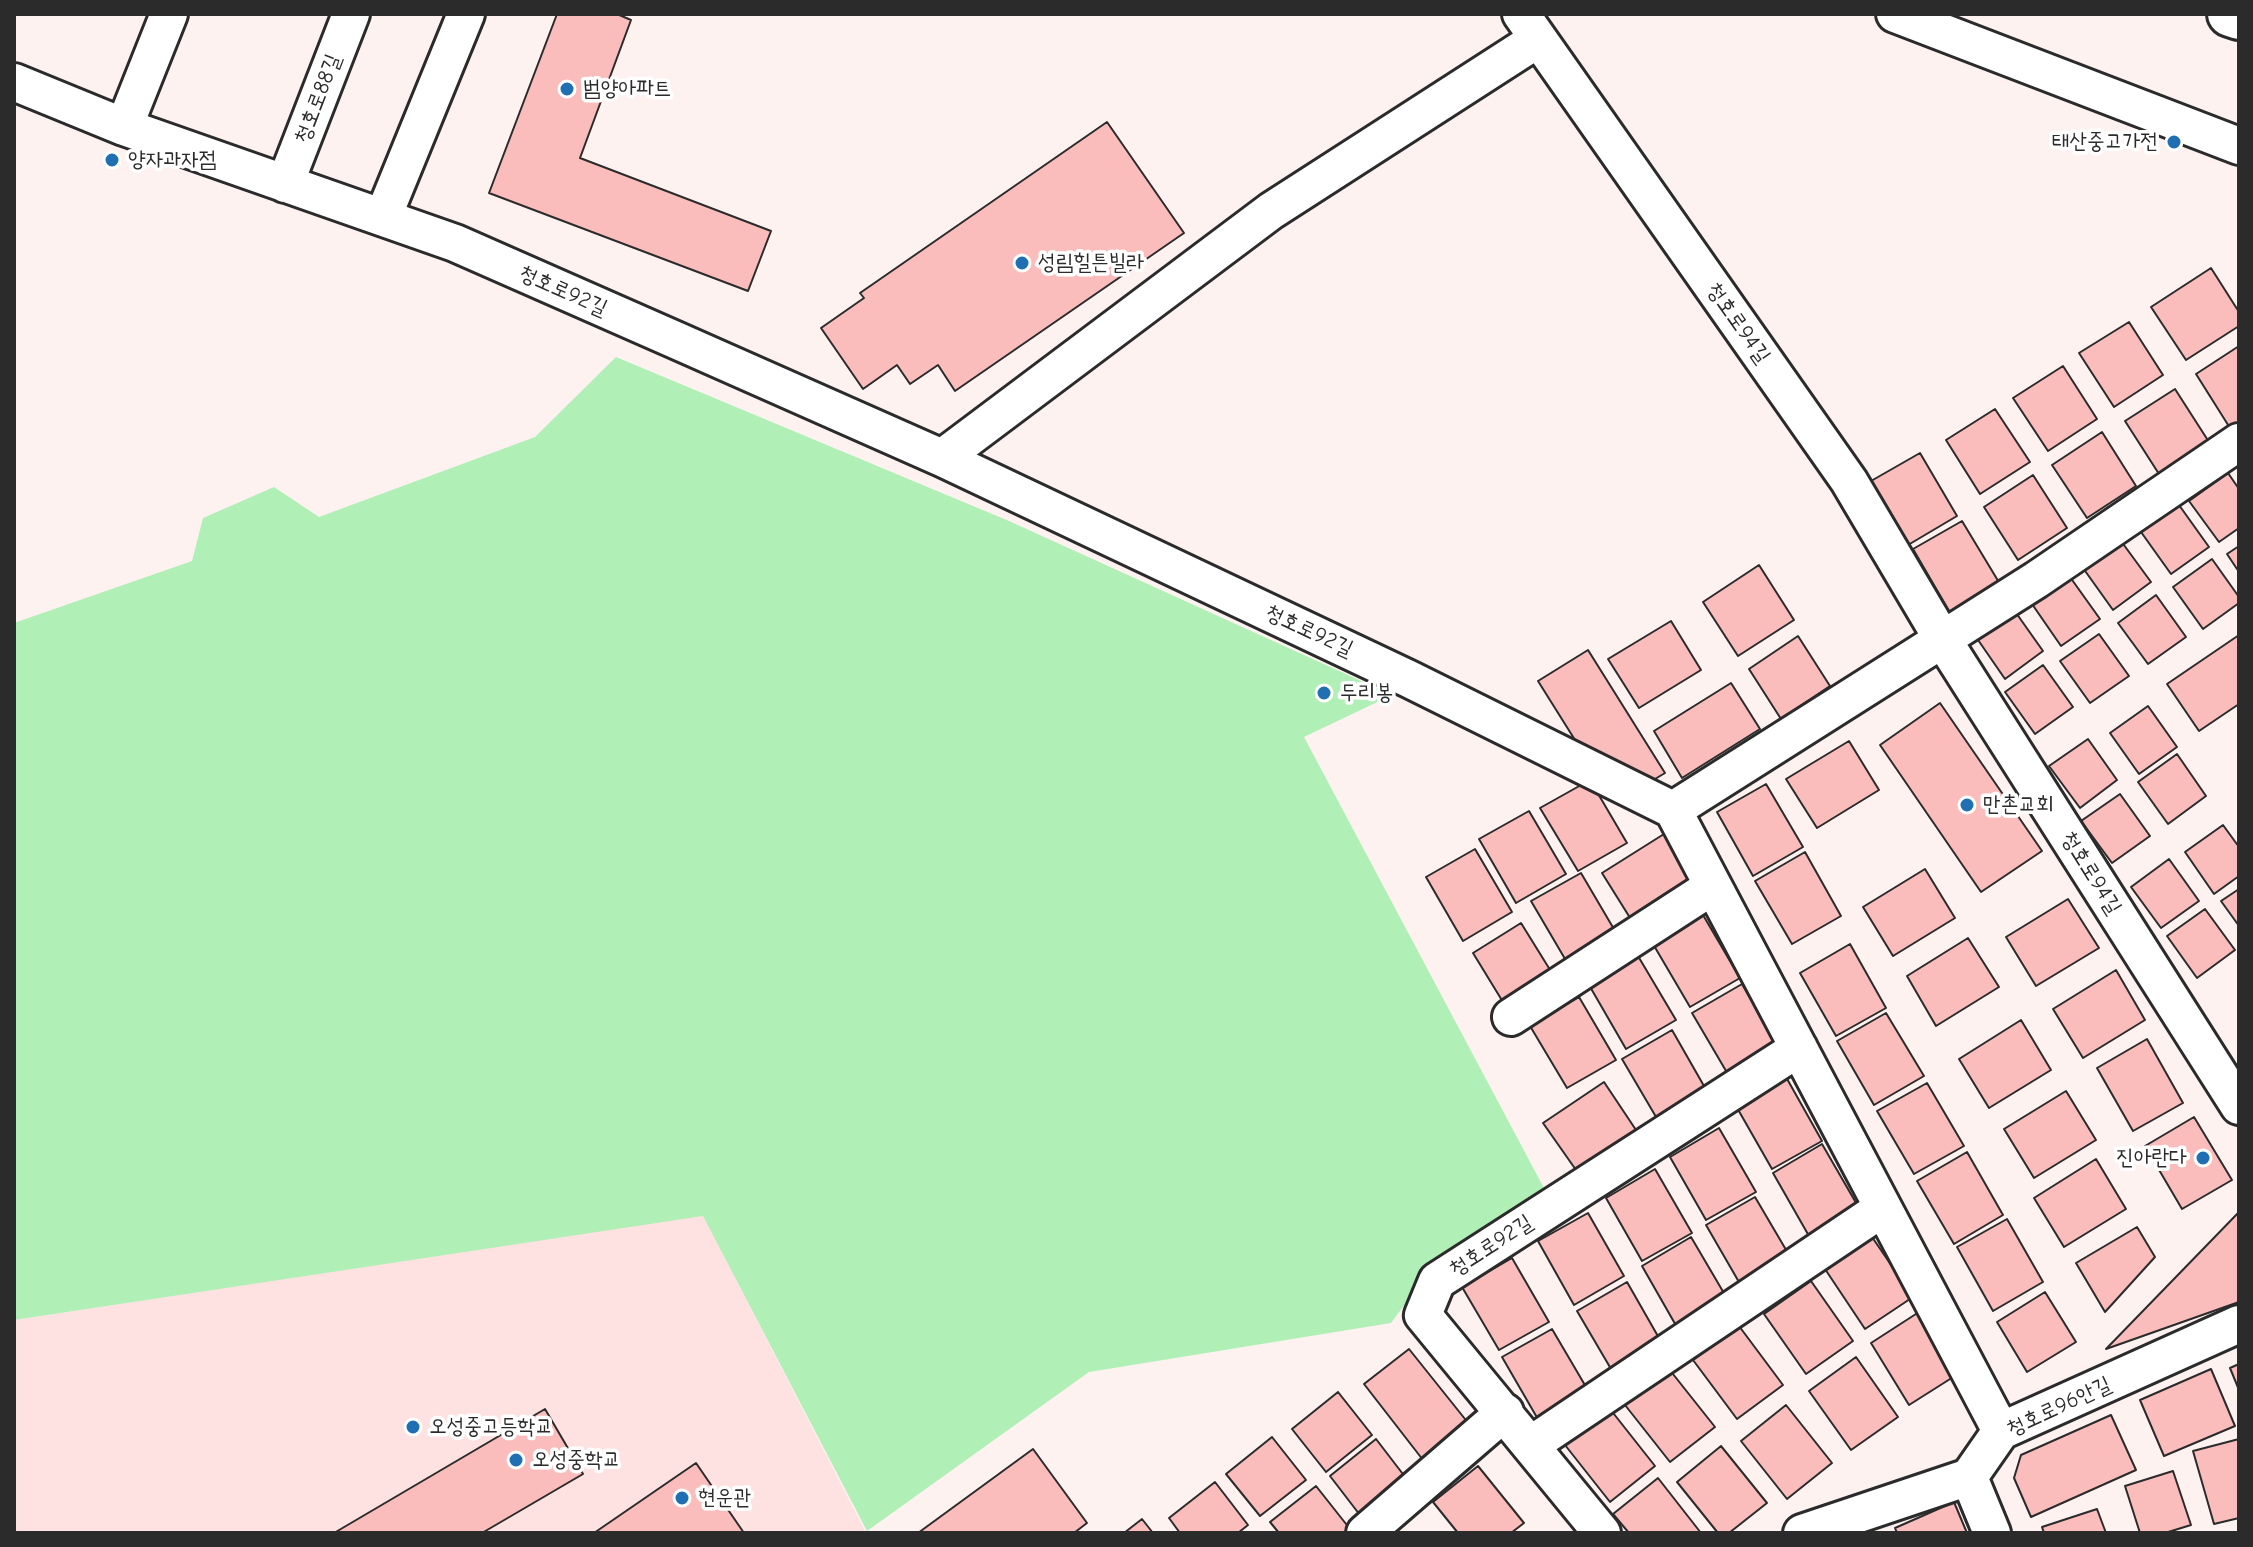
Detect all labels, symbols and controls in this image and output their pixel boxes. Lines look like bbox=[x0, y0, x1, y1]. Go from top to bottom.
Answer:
street label: 청호로88길 bbox=[289, 51, 347, 147]
place label: 범양아파트 bbox=[583, 76, 672, 102]
marker: 범양아파트 bbox=[558, 80, 576, 98]
place label: 태산중고가전 bbox=[2052, 129, 2158, 155]
marker: 태산중고가전 bbox=[2165, 133, 2183, 151]
place label: 양자과자점 bbox=[128, 147, 217, 173]
marker: 양자과자점 bbox=[103, 151, 121, 169]
place label: 성림힐튼빌라 bbox=[1038, 250, 1144, 276]
marker: 성림힐튼빌라 bbox=[1013, 254, 1031, 272]
street label: 청호로92길 bbox=[515, 260, 611, 322]
street label: 청호로94길 bbox=[1700, 277, 1776, 369]
street label: 청호로92길 bbox=[1261, 599, 1357, 663]
place label: 두리봉 bbox=[1340, 680, 1393, 706]
marker: 두리봉 bbox=[1315, 684, 1333, 702]
place label: 만촌교회 bbox=[1983, 792, 2054, 818]
marker: 만촌교회 bbox=[1958, 796, 1976, 814]
street label: 청호로94길 bbox=[2055, 827, 2127, 919]
place label: 진아란다 bbox=[2116, 1145, 2187, 1171]
marker: 진아란다 bbox=[2194, 1149, 2212, 1167]
street label: 청호로92길 bbox=[1444, 1209, 1538, 1283]
street label: 청호로96안길 bbox=[2003, 1371, 2115, 1443]
place label: 오성중고등학교 bbox=[429, 1414, 553, 1440]
marker: 오성중고등학교 bbox=[404, 1418, 422, 1436]
place label: 오성중학교 bbox=[532, 1447, 621, 1473]
marker: 오성중학교 bbox=[507, 1451, 525, 1469]
place label: 현운관 bbox=[698, 1485, 751, 1511]
marker: 현운관 bbox=[673, 1489, 691, 1507]

